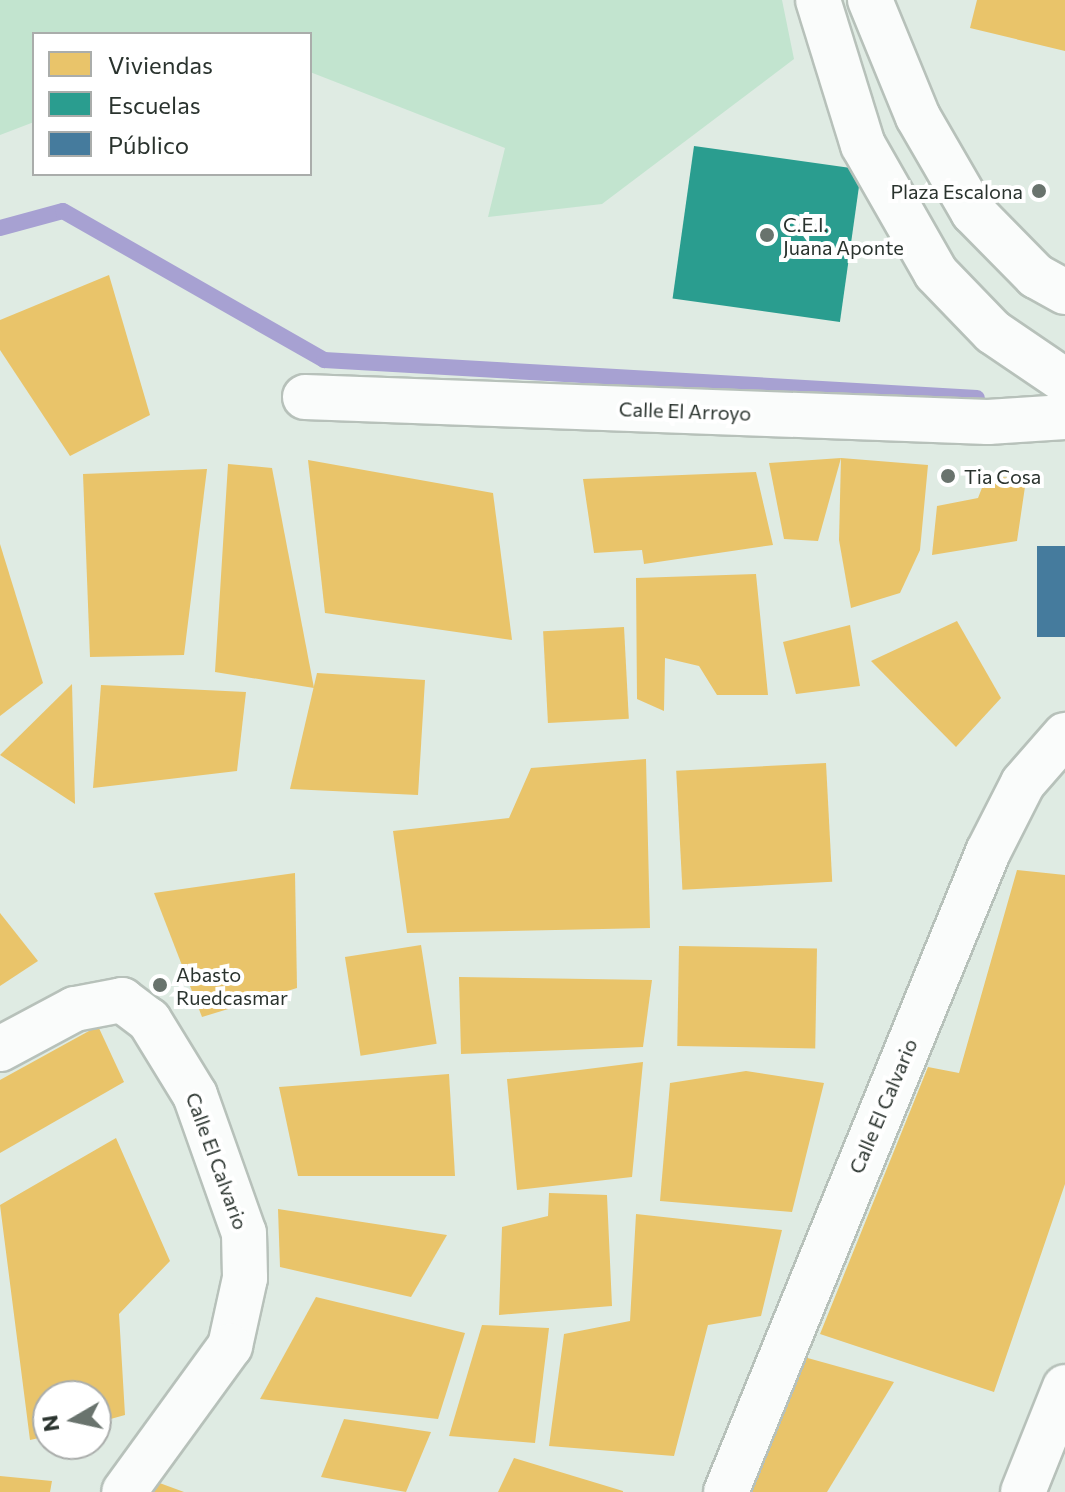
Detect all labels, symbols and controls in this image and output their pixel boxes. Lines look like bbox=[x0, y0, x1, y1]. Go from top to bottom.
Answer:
legend bbox=[32, 32, 312, 176]
text: Viviendas bbox=[108, 50, 213, 79]
text: Escuelas bbox=[108, 90, 201, 119]
text: Público bbox=[108, 130, 189, 159]
place label: Plaza Escalona bbox=[890, 179, 1023, 203]
marker: Plaza Escalona bbox=[1030, 182, 1048, 200]
place label: C.E.I. Juana Aponte bbox=[783, 212, 904, 259]
marker: C.E.I. Juana Aponte bbox=[758, 226, 776, 244]
street label: Calle El Arroyo bbox=[618, 397, 752, 425]
place label: Tia Cosa bbox=[964, 464, 1041, 488]
marker: Tia Cosa bbox=[939, 467, 957, 485]
place label: Abasto Ruedcasmar bbox=[176, 962, 288, 1009]
marker: Abasto Ruedcasmar bbox=[151, 976, 169, 994]
street label: Calle El Calvario bbox=[844, 1035, 922, 1177]
street label: Calle El Calvario bbox=[181, 1089, 253, 1233]
north arrow bbox=[32, 1380, 112, 1460]
text: N bbox=[35, 1413, 64, 1434]

